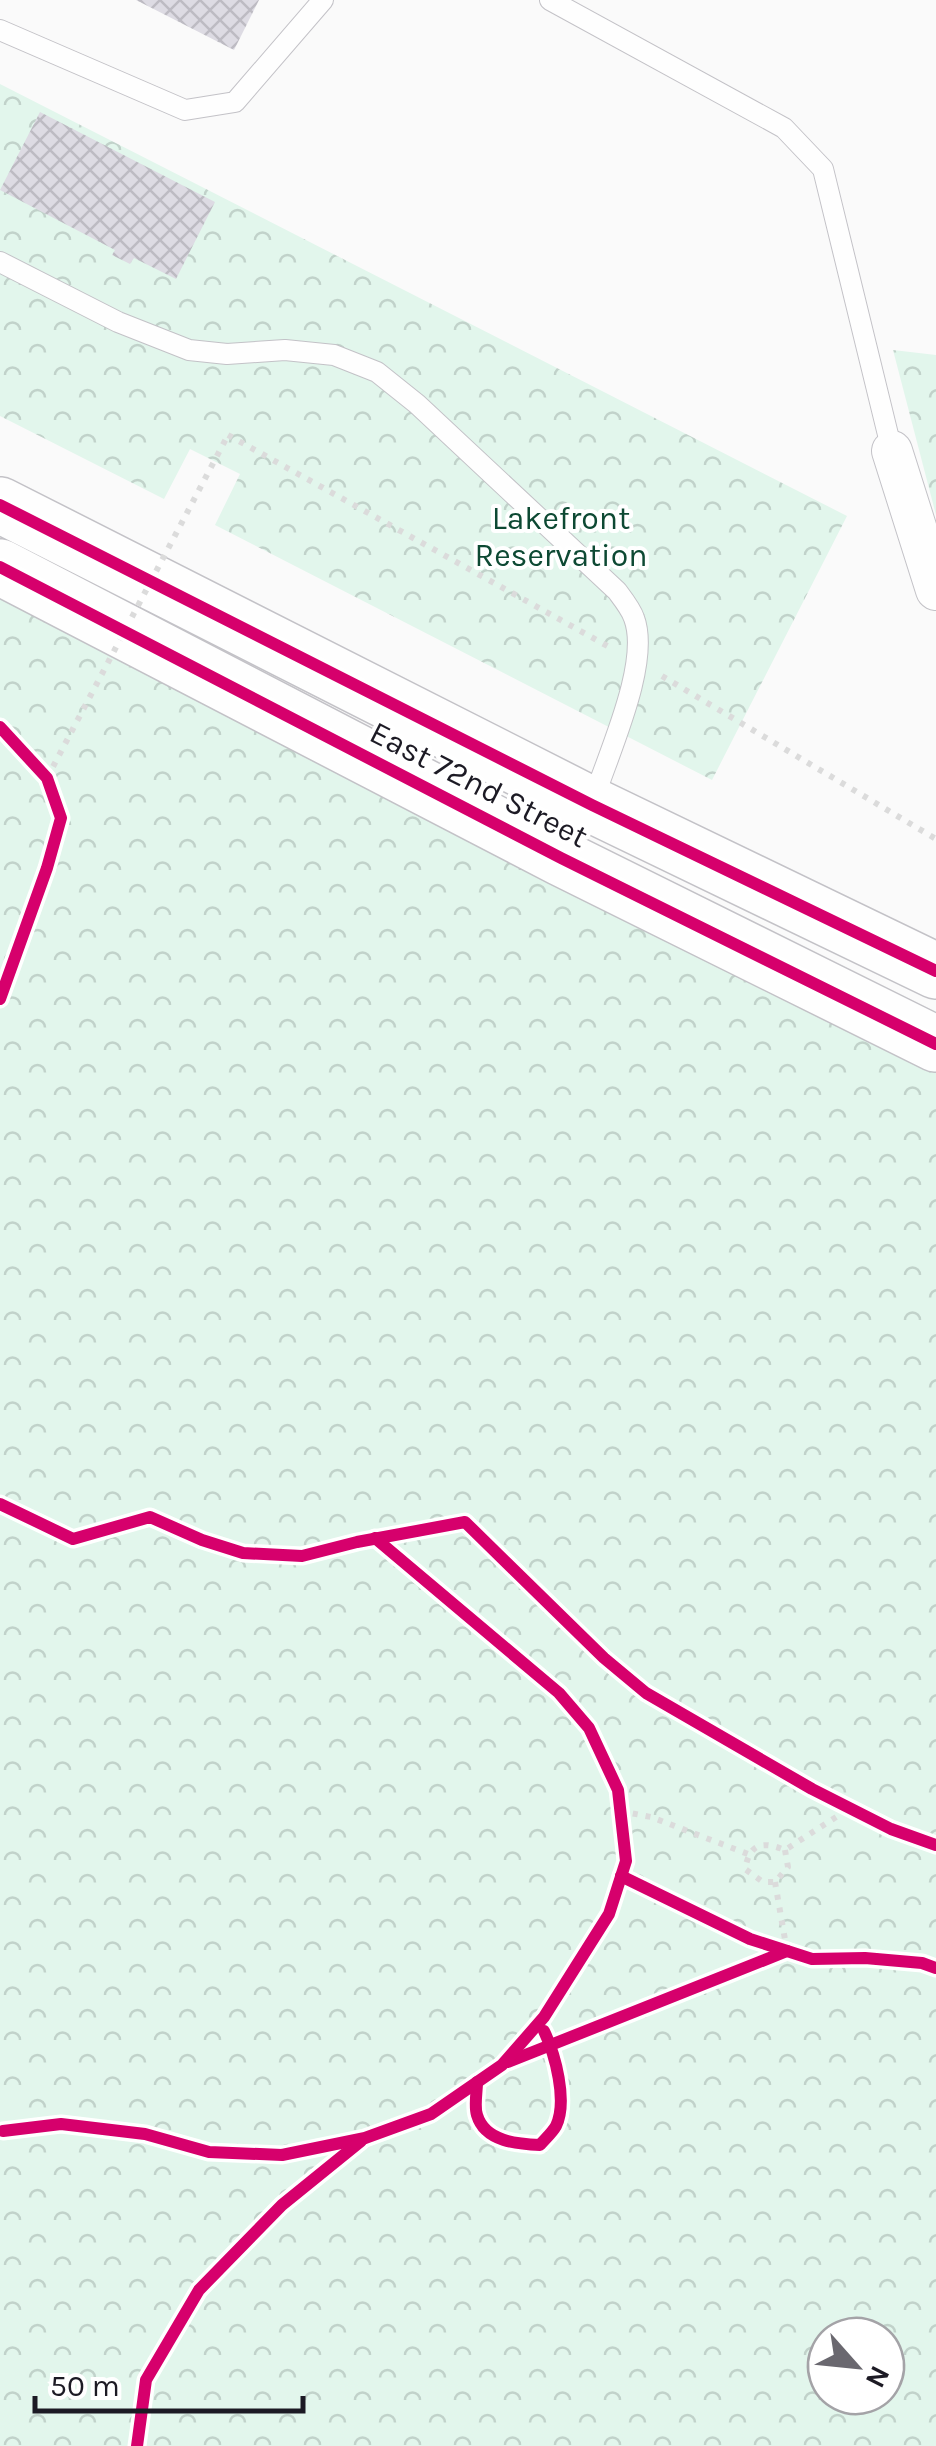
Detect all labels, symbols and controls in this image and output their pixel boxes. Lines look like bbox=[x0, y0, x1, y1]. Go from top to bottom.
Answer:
park label: Lakefront Reservation bbox=[475, 500, 647, 574]
street label: East 72nd Street bbox=[364, 714, 594, 855]
north arrow bbox=[806, 2316, 906, 2416]
scale bar bbox=[35, 2351, 302, 2413]
text: N bbox=[859, 2361, 897, 2394]
text: 50 m bbox=[50, 2368, 120, 2404]

